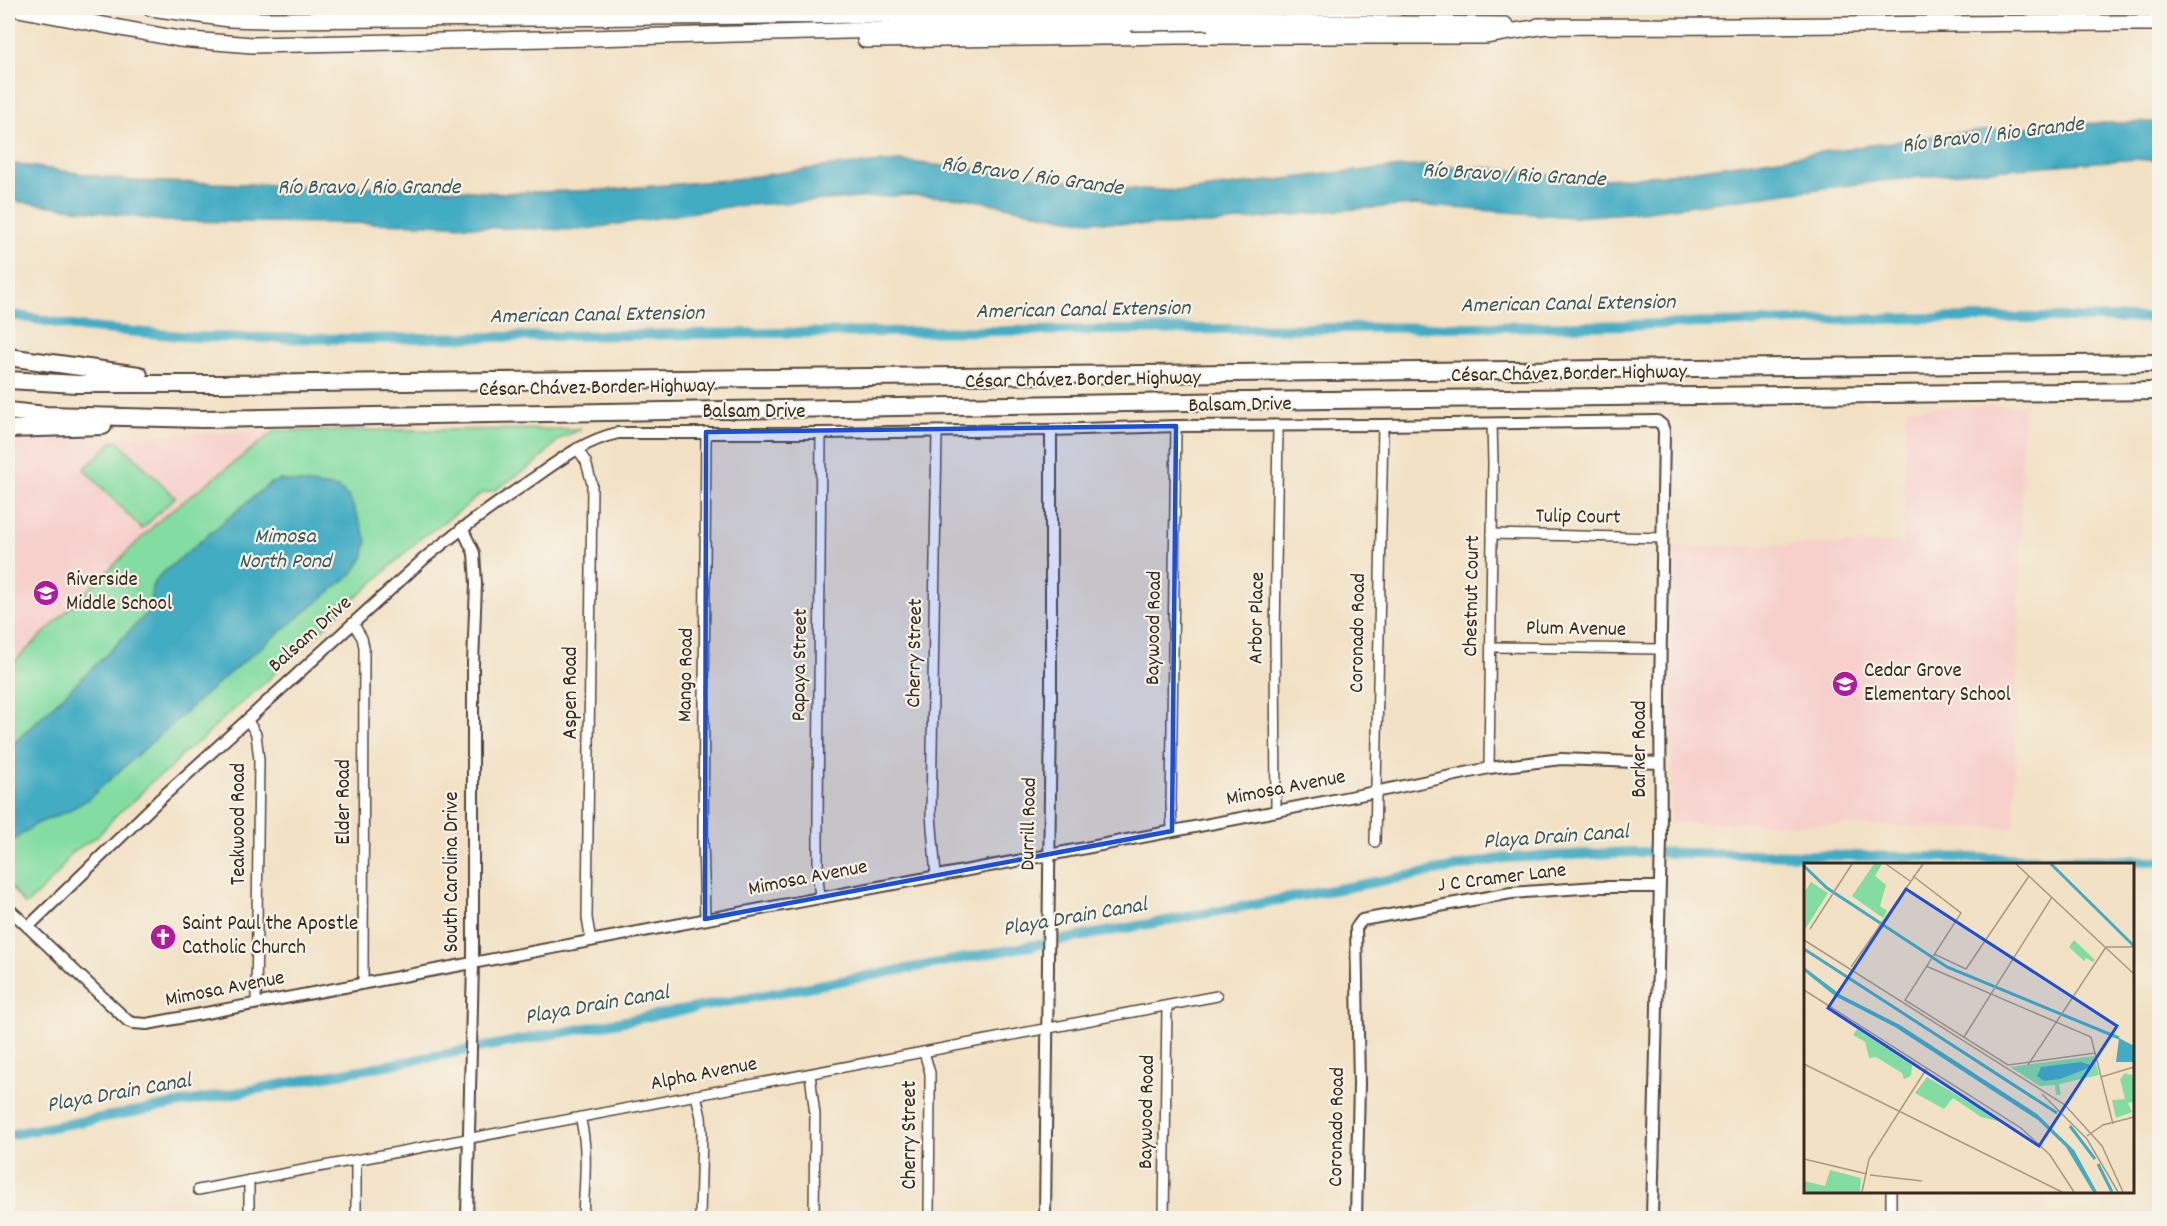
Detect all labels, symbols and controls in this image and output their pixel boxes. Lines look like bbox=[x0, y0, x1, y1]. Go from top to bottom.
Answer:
water label: Río Bravo / Rio Grande bbox=[1900, 109, 2087, 163]
water label: Río Bravo / Rio Grande bbox=[939, 149, 1126, 205]
water label: Río Bravo / Rio Grande bbox=[1422, 156, 1608, 196]
water label: Río Bravo / Rio Grande bbox=[277, 173, 462, 204]
water label: American Canal Extension bbox=[1460, 288, 1676, 322]
water label: American Canal Extension bbox=[975, 294, 1191, 328]
water label: American Canal Extension bbox=[489, 299, 705, 333]
street label: César Chávez Border Highway bbox=[1451, 358, 1688, 392]
street label: César Chávez Border Highway bbox=[965, 364, 1202, 398]
street label: César Chávez Border Highway bbox=[479, 372, 716, 406]
street label: Balsam Drive bbox=[1188, 390, 1292, 422]
street label: Balsam Drive bbox=[702, 398, 806, 428]
street label: Tulip Court bbox=[1535, 502, 1621, 534]
water label: Mimosa North Pond bbox=[239, 522, 334, 578]
street label: Chestnut Court bbox=[1457, 535, 1489, 657]
place label: Riverside Middle School bbox=[66, 566, 172, 620]
street label: Baywood Road bbox=[1139, 571, 1171, 685]
street label: Arbor Place bbox=[1242, 572, 1274, 664]
street label: Coronado Road bbox=[1343, 573, 1375, 693]
school or university icon: Riverside Middle School bbox=[31, 578, 61, 608]
street label: Balsam Drive bbox=[263, 589, 359, 681]
street label: Cherry Street bbox=[900, 598, 932, 708]
street label: Papaya Street bbox=[785, 608, 817, 722]
street label: Plum Avenue bbox=[1526, 614, 1626, 646]
street label: Mango Road bbox=[671, 628, 703, 722]
street label: Aspen Road bbox=[557, 646, 587, 740]
place label: Cedar Grove Elementary School bbox=[1864, 657, 2011, 711]
school or university icon: Cedar Grove Elementary School bbox=[1830, 669, 1860, 699]
street label: Barker Road bbox=[1626, 700, 1656, 798]
street label: Elder Road bbox=[330, 759, 360, 845]
street label: Teakwood Road bbox=[225, 763, 255, 885]
street label: Mimosa Avenue bbox=[1224, 763, 1348, 815]
street label: Durrill Road bbox=[1014, 777, 1046, 871]
street label: South Carolina Drive bbox=[438, 792, 468, 952]
water label: Playa Drain Canal bbox=[1482, 817, 1632, 859]
street label: Mimosa Avenue bbox=[746, 853, 870, 905]
street label: J C Cramer Lane bbox=[1436, 856, 1568, 902]
inset map bbox=[1804, 863, 2134, 1193]
water label: Playa Drain Canal bbox=[1001, 890, 1151, 946]
place label: Saint Paul the Apostle Catholic Church bbox=[182, 910, 358, 964]
church icon: Saint Paul the Apostle Catholic Church bbox=[148, 922, 178, 952]
street label: Mimosa Avenue bbox=[163, 964, 287, 1016]
water label: Playa Drain Canal bbox=[523, 978, 673, 1034]
street label: Alpha Avenue bbox=[648, 1050, 760, 1100]
street label: Baywood Road bbox=[1132, 1055, 1164, 1169]
water label: Playa Drain Canal bbox=[45, 1066, 195, 1122]
street label: Coronado Road bbox=[1322, 1067, 1354, 1187]
street label: Cherry Street bbox=[896, 1080, 926, 1190]

